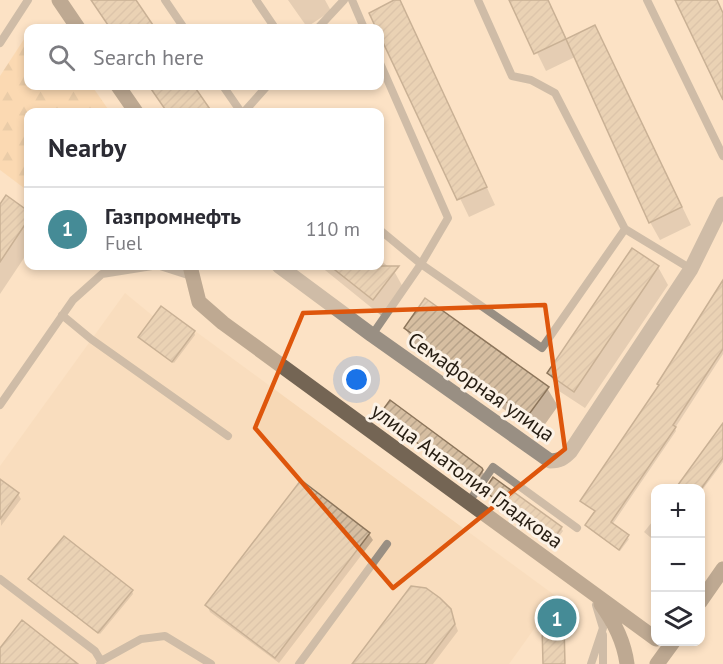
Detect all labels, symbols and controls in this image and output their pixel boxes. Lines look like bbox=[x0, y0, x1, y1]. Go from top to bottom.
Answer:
search box bbox=[24, 24, 384, 90]
icon: search bbox=[45, 41, 78, 74]
text: Search here bbox=[93, 43, 204, 71]
text: Nearby bbox=[48, 131, 126, 164]
text: Газпромнефть bbox=[105, 202, 241, 230]
text: 1 bbox=[62, 216, 73, 242]
text: 110 m bbox=[306, 216, 360, 242]
text: Fuel bbox=[105, 230, 142, 256]
street label: Семафорная улица bbox=[402, 326, 560, 447]
your location bbox=[342, 365, 371, 394]
street label: улица Анатолия Гладкова bbox=[366, 397, 569, 554]
map controls bbox=[651, 484, 705, 646]
button: + bbox=[651, 484, 705, 538]
button: − bbox=[651, 538, 705, 592]
button: layers bbox=[651, 592, 705, 646]
pin: 1 bbox=[538, 596, 576, 640]

